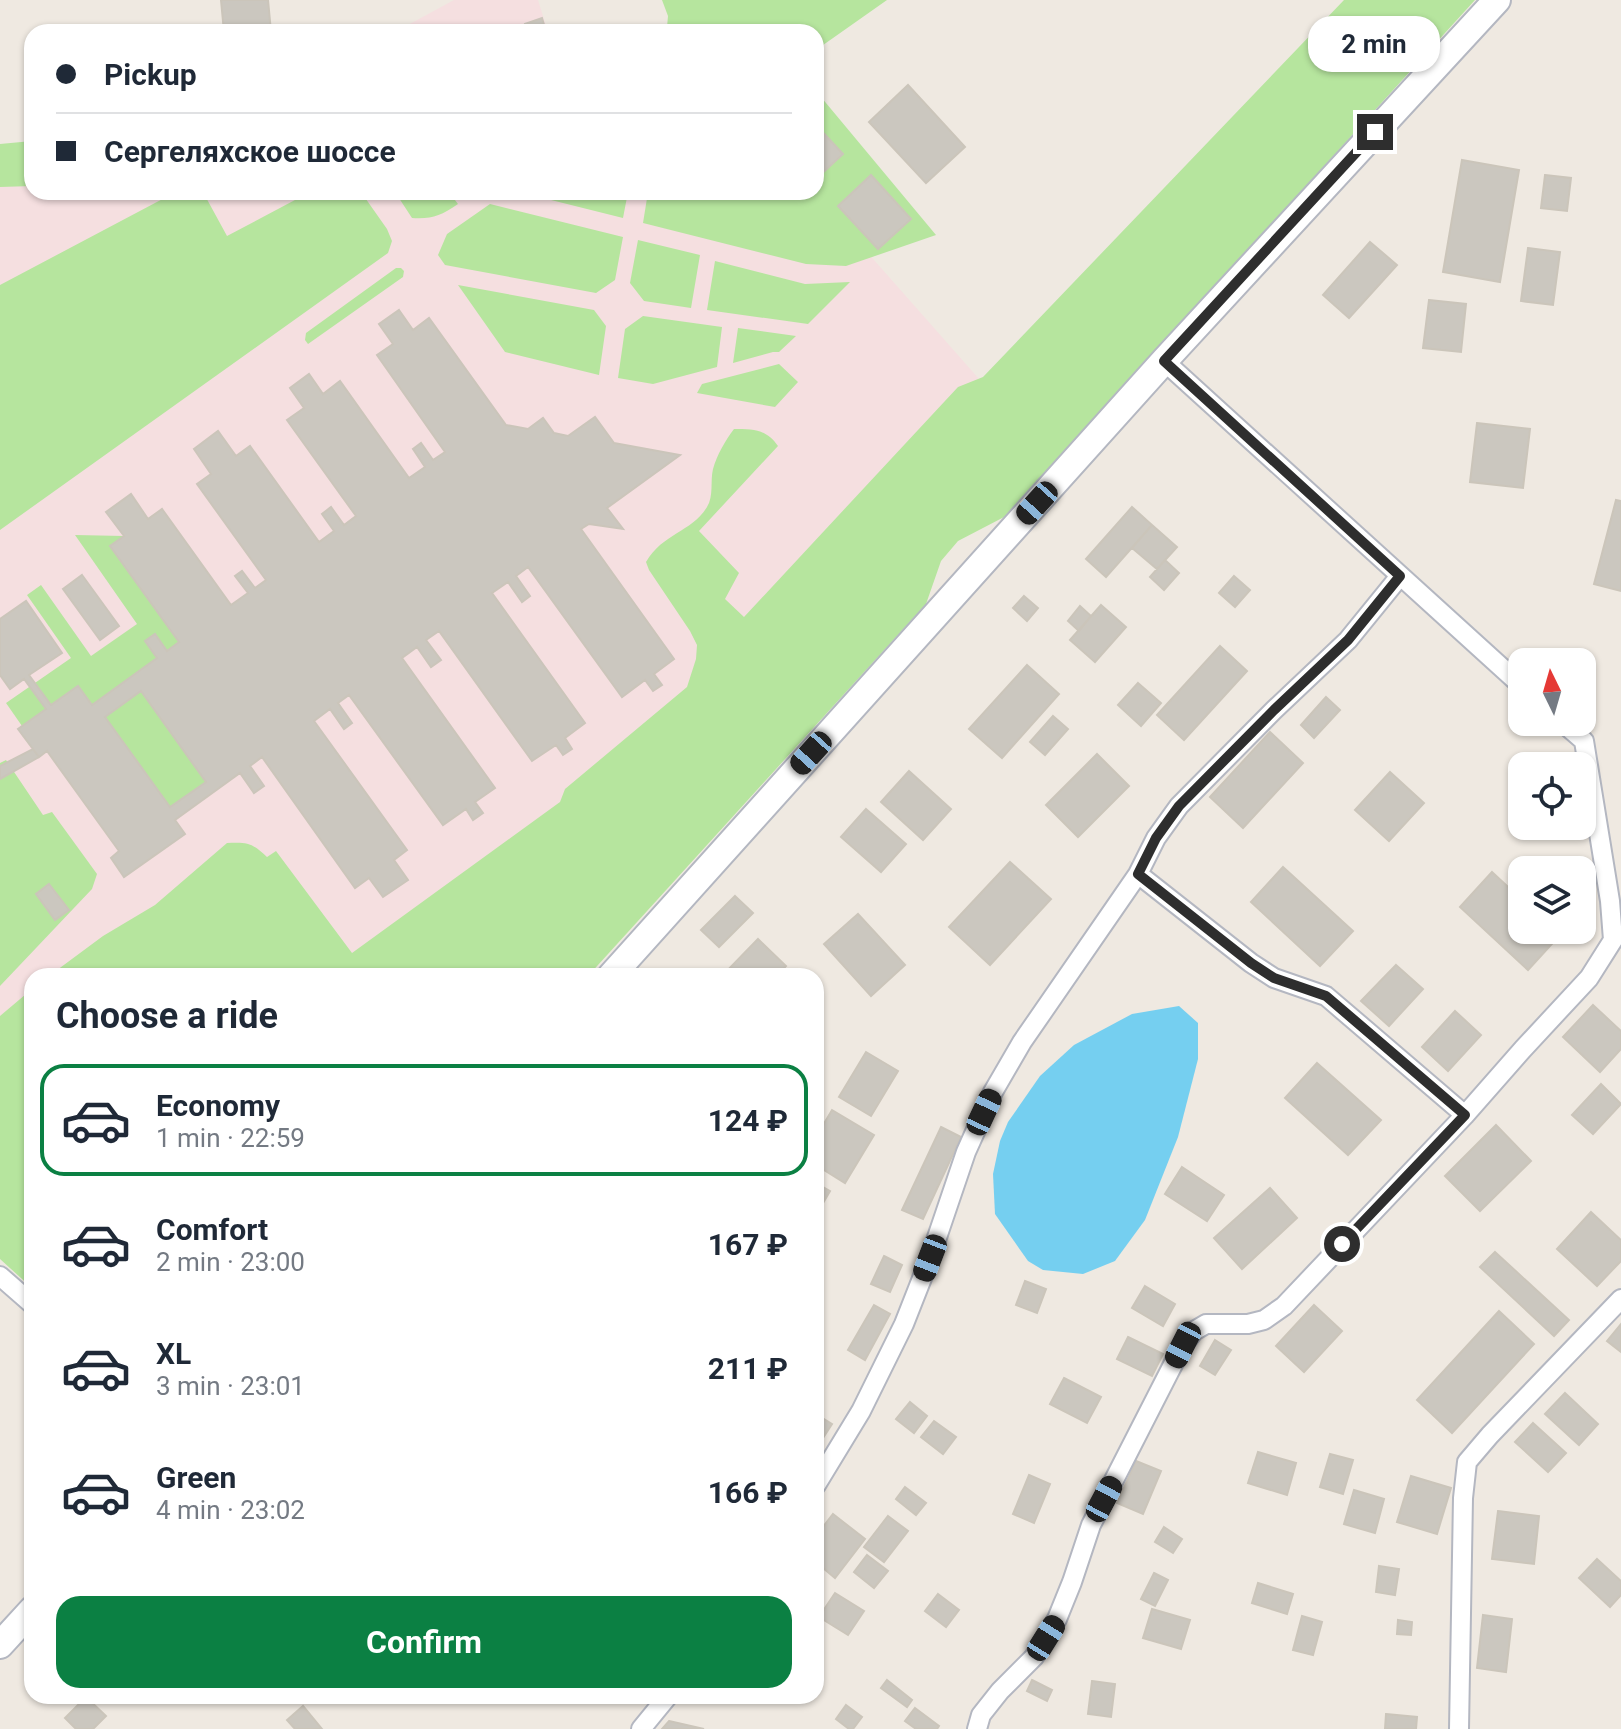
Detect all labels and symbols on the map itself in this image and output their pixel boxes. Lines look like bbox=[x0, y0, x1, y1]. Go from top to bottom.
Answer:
callout: 2 min bbox=[1309, 16, 1441, 72]
route end bbox=[1357, 114, 1393, 150]
car bbox=[1012, 477, 1062, 529]
north arrow bbox=[1508, 648, 1596, 736]
car bbox=[786, 727, 836, 779]
car bbox=[963, 1085, 1005, 1139]
route start bbox=[1324, 1226, 1360, 1262]
car bbox=[910, 1231, 950, 1285]
car bbox=[1161, 1318, 1205, 1372]
car bbox=[1082, 1472, 1126, 1526]
car bbox=[1023, 1611, 1069, 1665]

